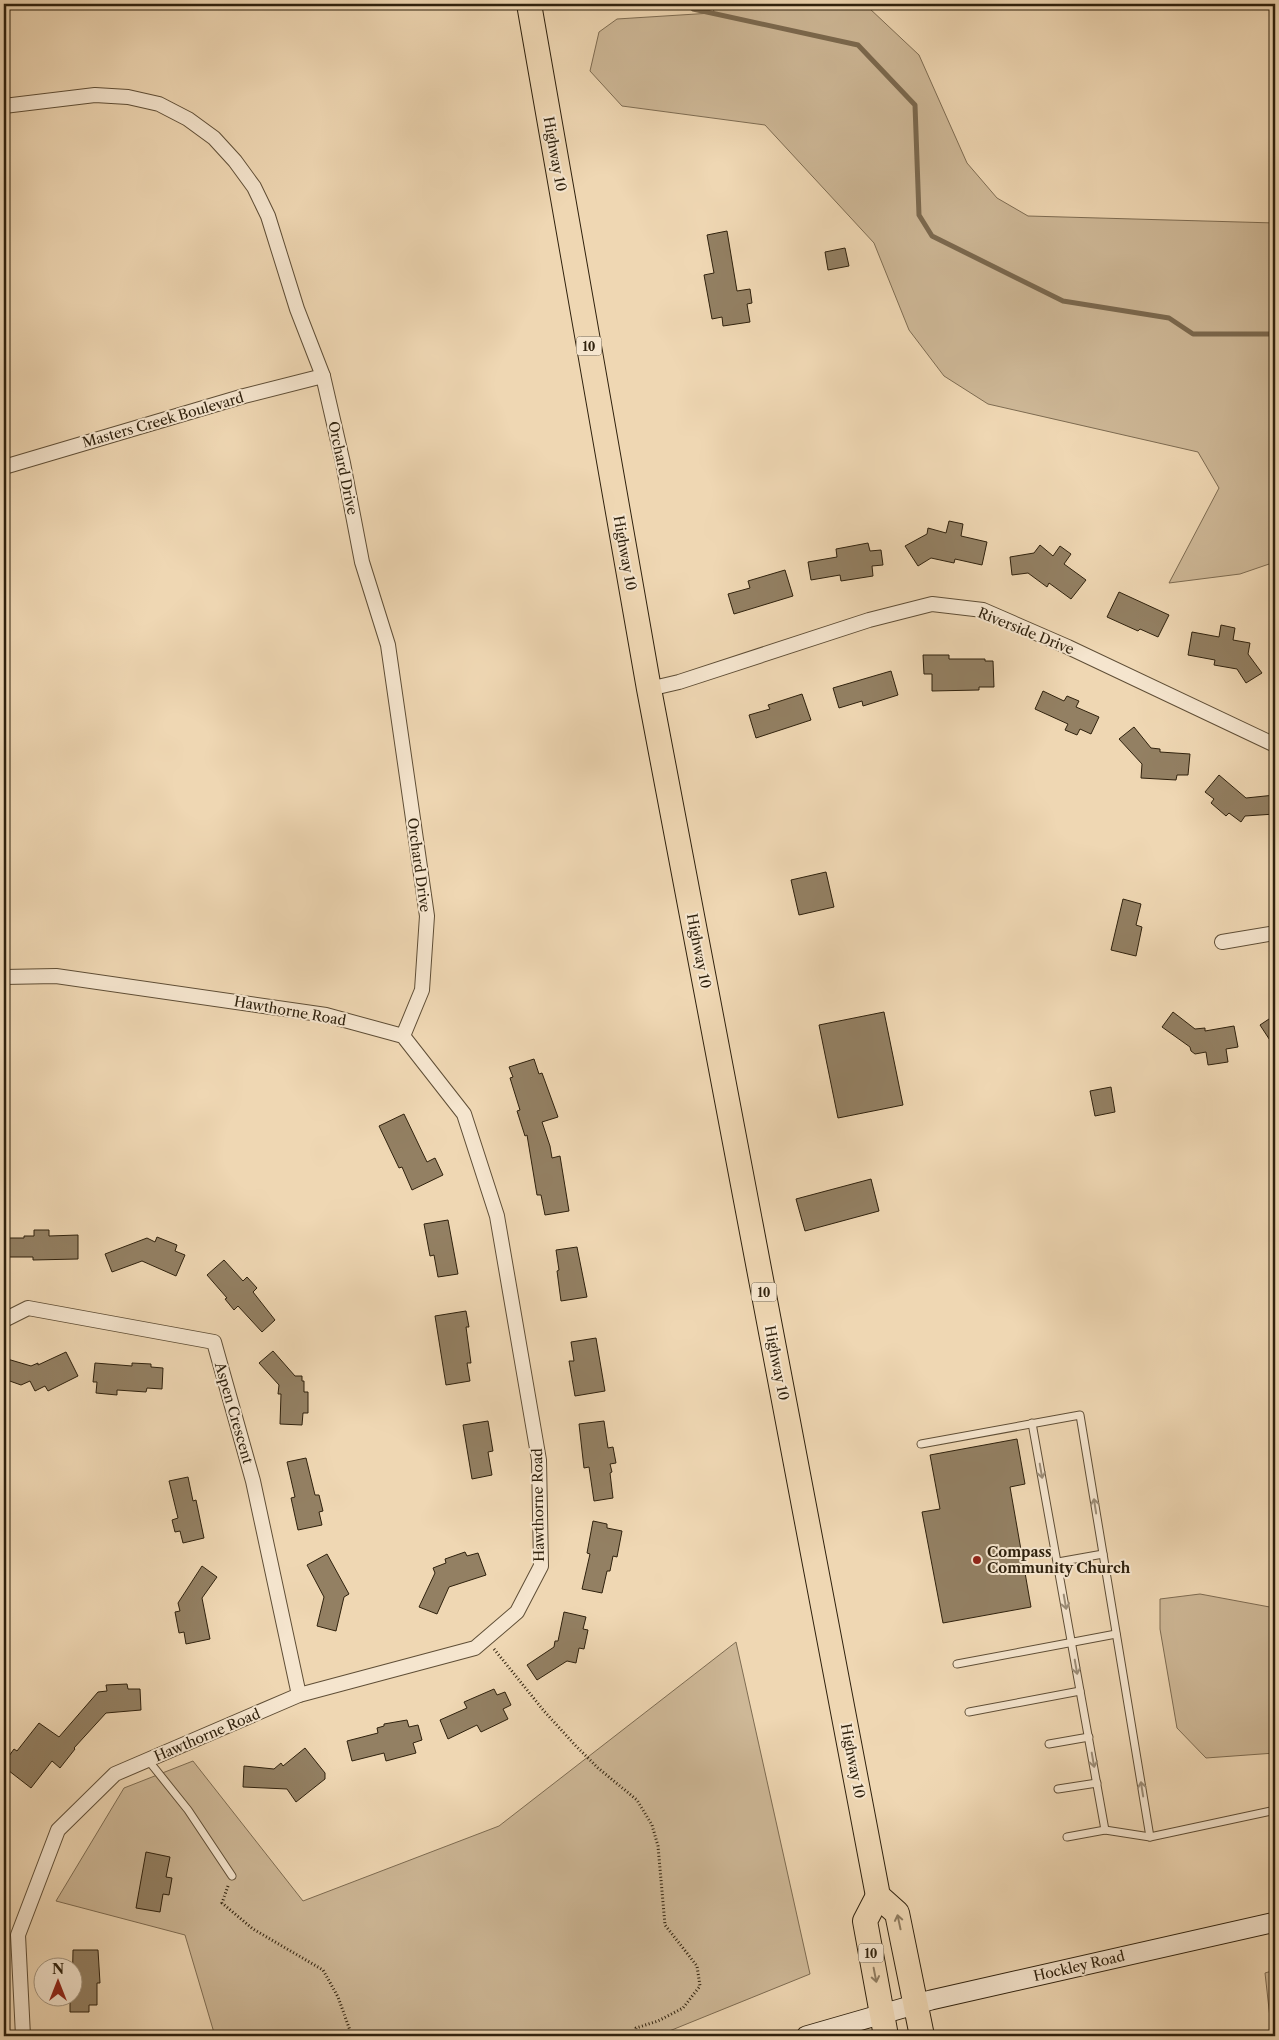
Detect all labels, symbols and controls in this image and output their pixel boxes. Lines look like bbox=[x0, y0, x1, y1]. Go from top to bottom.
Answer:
street label: Highway 10 bbox=[540, 115, 570, 193]
road number: 10 bbox=[576, 336, 602, 356]
street label: Masters Creek Boulevard bbox=[80, 388, 246, 452]
street label: Orchard Drive bbox=[324, 420, 362, 517]
street label: Highway 10 bbox=[610, 514, 640, 592]
street label: Riverside Drive bbox=[975, 604, 1077, 659]
street label: Orchard Drive bbox=[403, 817, 435, 914]
street label: Highway 10 bbox=[683, 912, 715, 990]
street label: Hawthorne Road bbox=[232, 992, 348, 1030]
road number: 10 bbox=[752, 1282, 776, 1301]
street label: Highway 10 bbox=[761, 1324, 793, 1402]
street label: Aspen Crescent bbox=[211, 1359, 257, 1466]
street label: Hawthorne Road bbox=[528, 1448, 548, 1562]
one-way arrow bbox=[1037, 1463, 1046, 1479]
one-way arrow bbox=[1090, 1499, 1100, 1515]
place label: Compass Community Church bbox=[987, 1543, 1131, 1577]
marker: Compass Community Church bbox=[971, 1554, 983, 1566]
one-way arrow bbox=[1060, 1594, 1070, 1610]
one-way arrow bbox=[1072, 1658, 1081, 1674]
street label: Hawthorne Road bbox=[151, 1704, 263, 1765]
street label: Highway 10 bbox=[837, 1722, 869, 1800]
one-way arrow bbox=[1088, 1752, 1098, 1768]
one-way arrow bbox=[1136, 1782, 1146, 1798]
one-way arrow bbox=[894, 1914, 903, 1930]
road number: 10 bbox=[858, 1944, 884, 1962]
street label: Hockley Road bbox=[1032, 1947, 1127, 1985]
north arrow bbox=[32, 1958, 82, 2008]
text: N bbox=[52, 1960, 64, 1978]
one-way arrow bbox=[871, 1967, 880, 1983]

